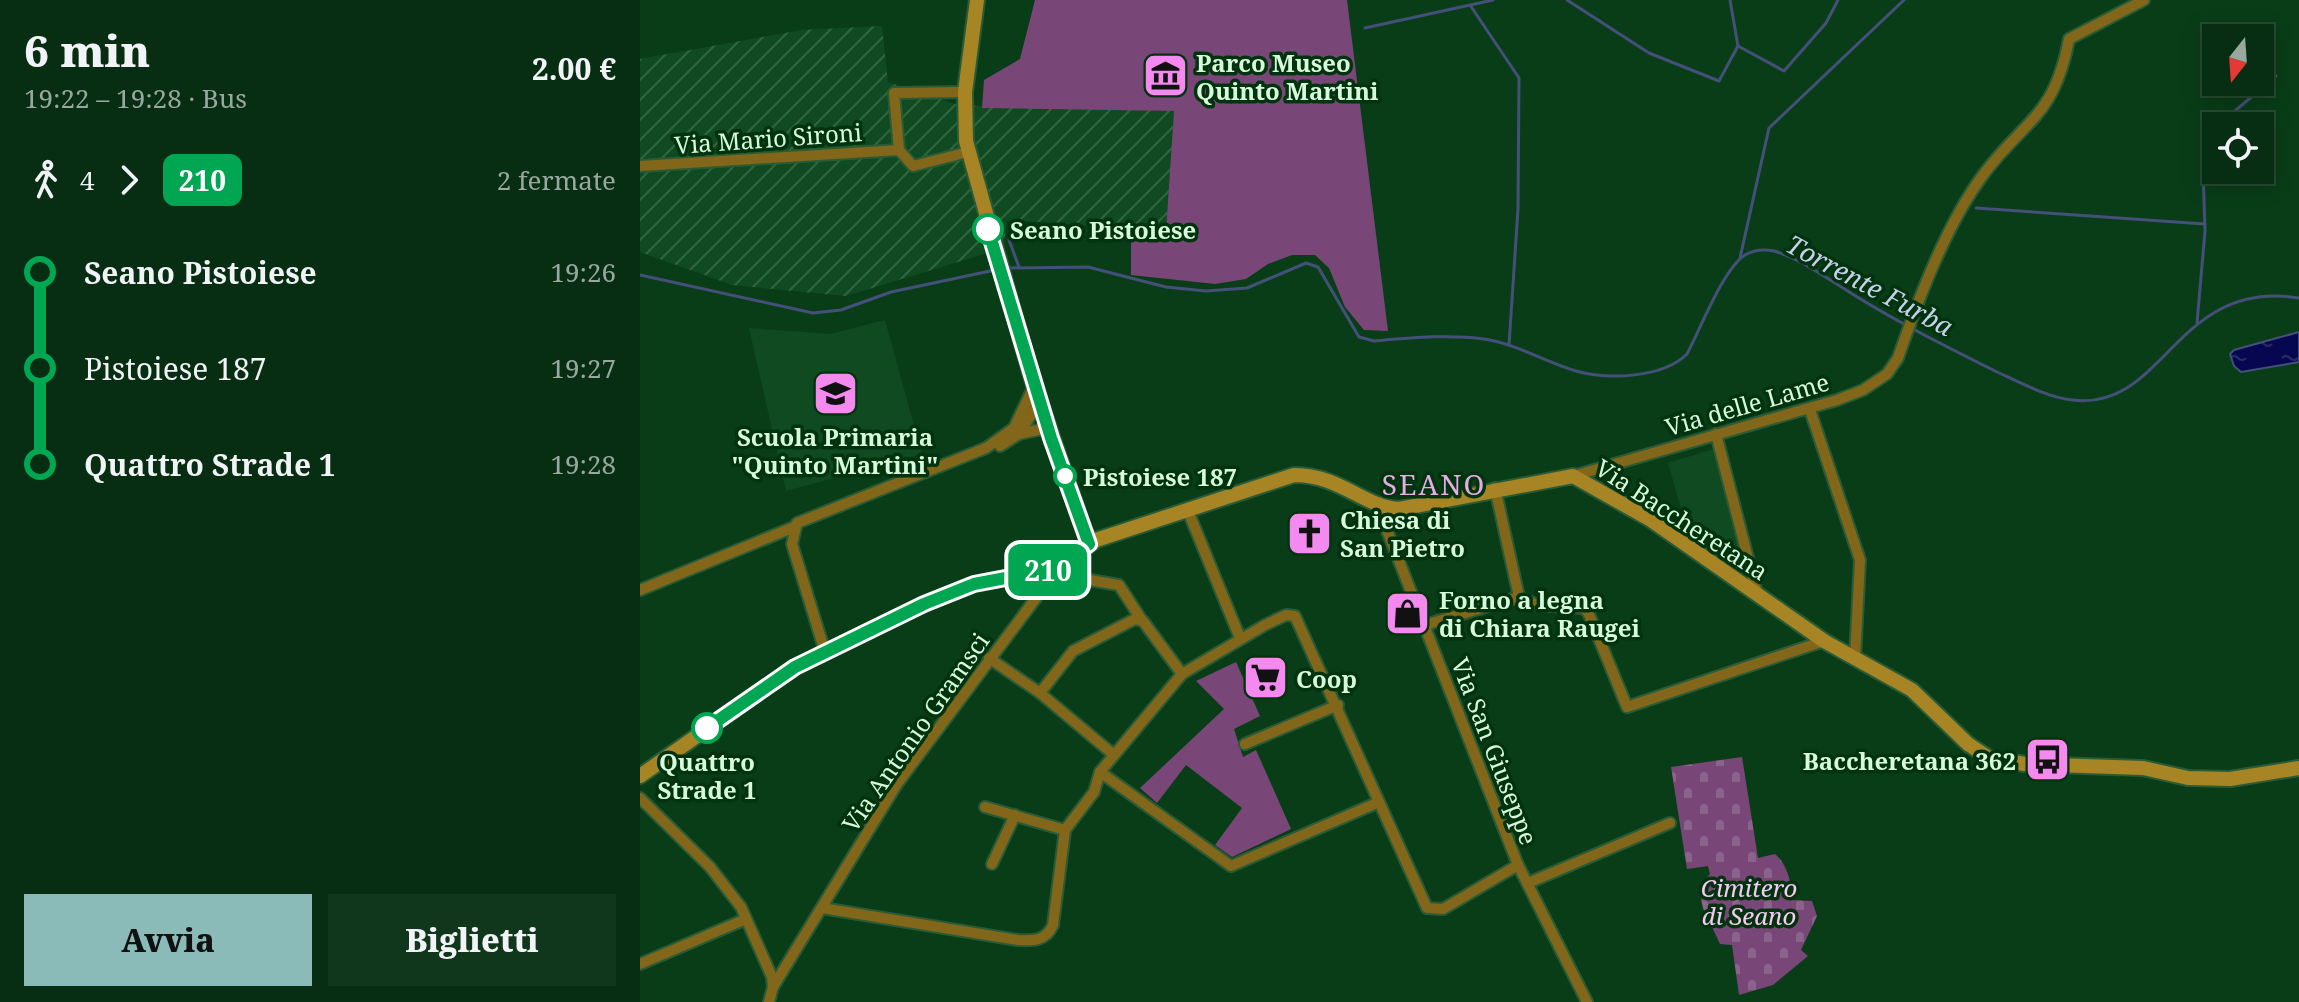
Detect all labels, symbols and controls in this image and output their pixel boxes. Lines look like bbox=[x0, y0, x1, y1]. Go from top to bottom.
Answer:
text: 6 min bbox=[24, 20, 150, 80]
north arrow bbox=[2202, 24, 2274, 96]
map controls bbox=[2202, 24, 2274, 184]
place label: Parco Museo Quinto Martini bbox=[1196, 46, 1379, 107]
text: 2.00 € bbox=[532, 48, 616, 89]
museum icon: Parco Museo Quinto Martini bbox=[1141, 52, 1189, 100]
text: 19:22 – 19:28 · Bus bbox=[24, 80, 247, 116]
button: locate bbox=[2202, 112, 2274, 184]
street label: Via Mario Sironi bbox=[673, 115, 863, 161]
icon: walk bbox=[24, 158, 68, 202]
icon: forward bbox=[107, 158, 151, 202]
text: 210 bbox=[179, 161, 226, 199]
text: 4 bbox=[80, 162, 95, 198]
text: 2 fermate bbox=[497, 162, 616, 198]
place label: Seano Pistoiese bbox=[1010, 213, 1196, 246]
marker: Seano Pistoiese bbox=[973, 214, 1003, 244]
water label: Torrente Furba bbox=[1780, 226, 1960, 344]
text: Seano Pistoiese bbox=[84, 252, 317, 293]
text: 19:26 bbox=[550, 254, 616, 290]
text: Pistoiese 187 bbox=[84, 348, 266, 389]
text: 19:27 bbox=[550, 350, 616, 386]
street label: Via delle Lame bbox=[1661, 365, 1833, 443]
school or university icon: Scuola Primaria "Quinto Martini" bbox=[811, 370, 859, 418]
place label: Scuola Primaria "Quinto Martini" bbox=[732, 420, 938, 481]
text: Quattro Strade 1 bbox=[84, 444, 336, 485]
text: 19:28 bbox=[550, 446, 616, 482]
street label: Via Baccheretana bbox=[1589, 451, 1775, 587]
place label: Pistoiese 187 bbox=[1083, 460, 1237, 493]
marker: Pistoiese 187 bbox=[1054, 465, 1076, 487]
district label: SEANO bbox=[1382, 465, 1486, 503]
place label: Chiesa di San Pietro bbox=[1340, 503, 1465, 564]
church icon: Chiesa di San Pietro bbox=[1285, 509, 1333, 557]
line badge: 210 bbox=[1002, 544, 1094, 596]
text: 210 bbox=[1024, 551, 1072, 589]
place label: Forno a legna di Chiara Raugei bbox=[1439, 583, 1641, 644]
shop icon: Forno a legna di Chiara Raugei bbox=[1384, 589, 1432, 637]
street label: Via Antonio Gramsci bbox=[834, 626, 996, 838]
street label: Via San Giuseppe bbox=[1444, 653, 1546, 849]
supermarket icon: Coop bbox=[1241, 654, 1289, 702]
place label: Coop bbox=[1296, 662, 1357, 695]
marker: Quattro Strade 1 bbox=[692, 713, 722, 743]
bus stop icon: Baccheretana 362 bbox=[2023, 736, 2071, 784]
place label: Baccheretana 362 bbox=[1803, 744, 2016, 777]
place label: Quattro Strade 1 bbox=[657, 745, 757, 806]
park label: Cimitero di Seano bbox=[1701, 871, 1797, 932]
button: Avvia bbox=[24, 894, 312, 986]
button: Biglietti bbox=[328, 894, 616, 986]

